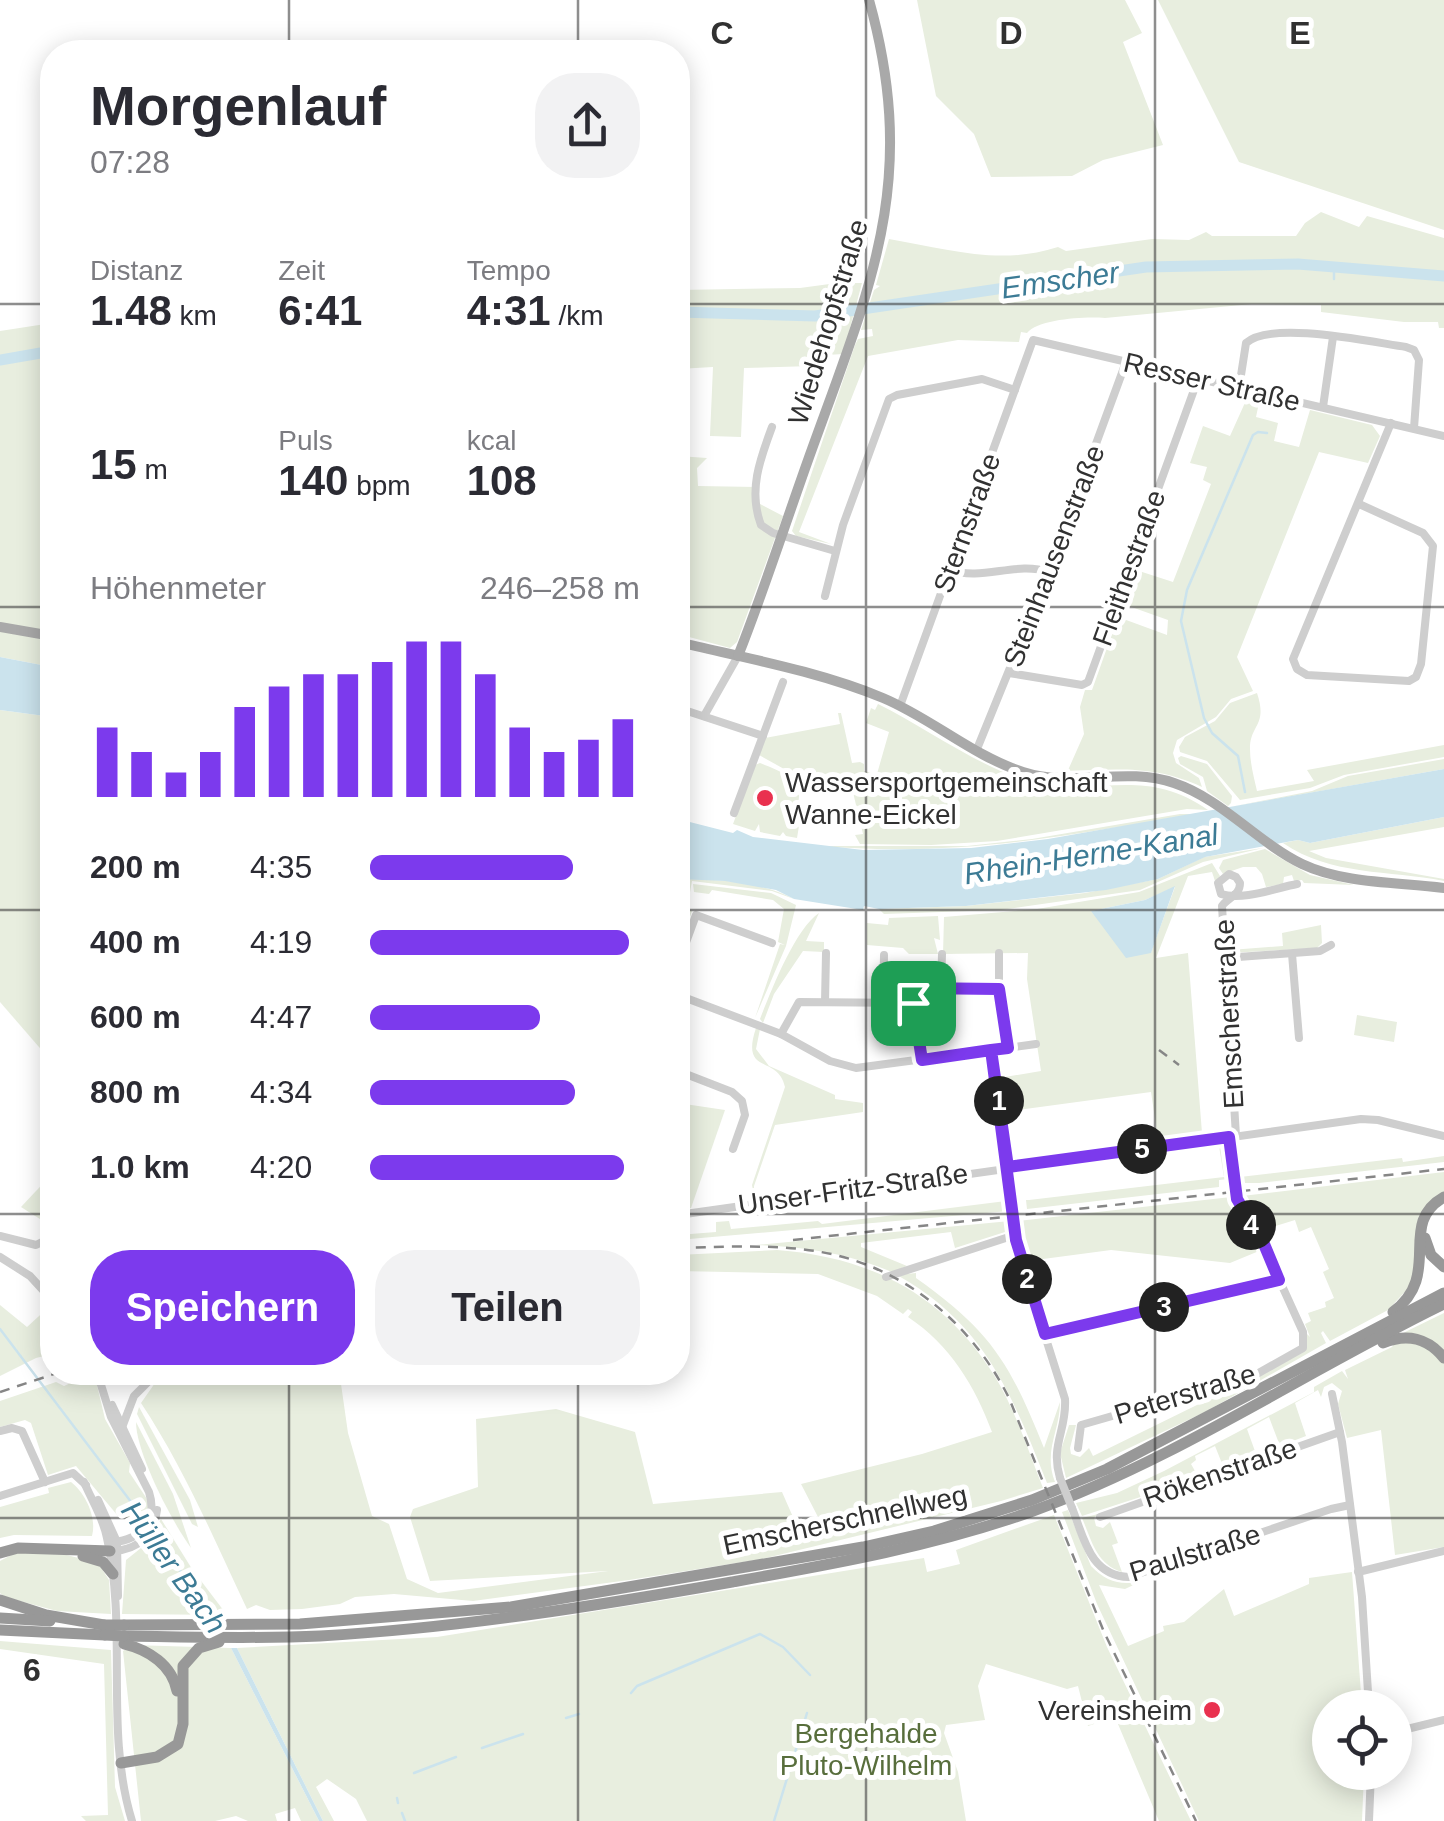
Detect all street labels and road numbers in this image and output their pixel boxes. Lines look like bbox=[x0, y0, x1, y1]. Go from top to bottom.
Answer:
street label: Wiedehopfstraße bbox=[782, 216, 874, 428]
street label: Resser Straße bbox=[1121, 347, 1303, 417]
street label: Steinhausenstraße bbox=[997, 441, 1111, 671]
street label: Sternstraße bbox=[927, 449, 1007, 597]
street label: Fleithestraße bbox=[1086, 486, 1172, 650]
street label: Emscherstraße bbox=[1209, 918, 1249, 1110]
street label: Unser-Fritz-Straße bbox=[736, 1158, 970, 1220]
street label: Peterstraße bbox=[1111, 1358, 1259, 1430]
street label: Rökenstraße bbox=[1139, 1432, 1301, 1514]
street label: Emscherschnellweg bbox=[720, 1479, 970, 1561]
street label: Paulstraße bbox=[1126, 1518, 1264, 1588]

